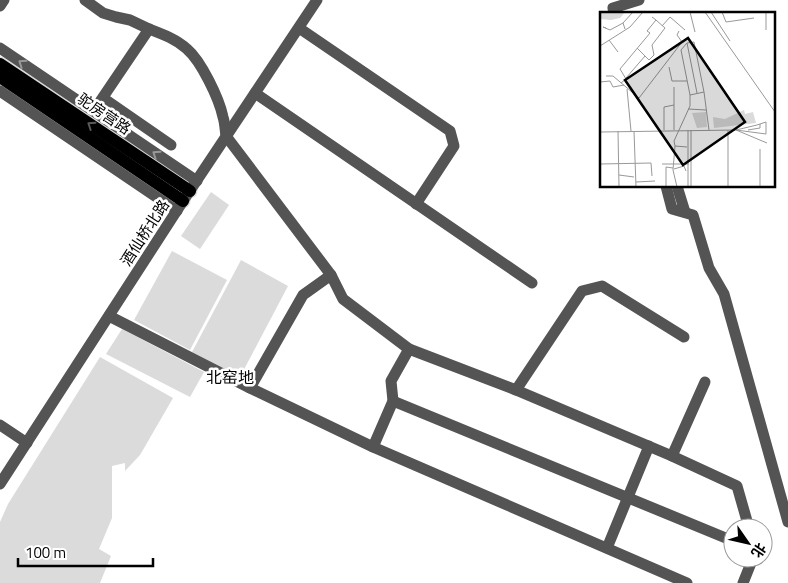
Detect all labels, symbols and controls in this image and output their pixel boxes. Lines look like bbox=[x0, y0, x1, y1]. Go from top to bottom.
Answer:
inset map bbox=[600, 12, 776, 188]
one-way arrow bbox=[18, 60, 27, 69]
street label: 驼房营路 bbox=[73, 87, 136, 140]
one-way arrow bbox=[88, 122, 97, 131]
one-way arrow bbox=[152, 151, 162, 160]
street label: 酒仙桥北路 bbox=[115, 195, 175, 270]
district label: 北窑地 bbox=[206, 365, 254, 389]
north arrow bbox=[723, 518, 773, 568]
scale bar bbox=[18, 536, 152, 568]
text: 北 bbox=[747, 539, 772, 562]
text: 100 m bbox=[25, 541, 66, 564]

